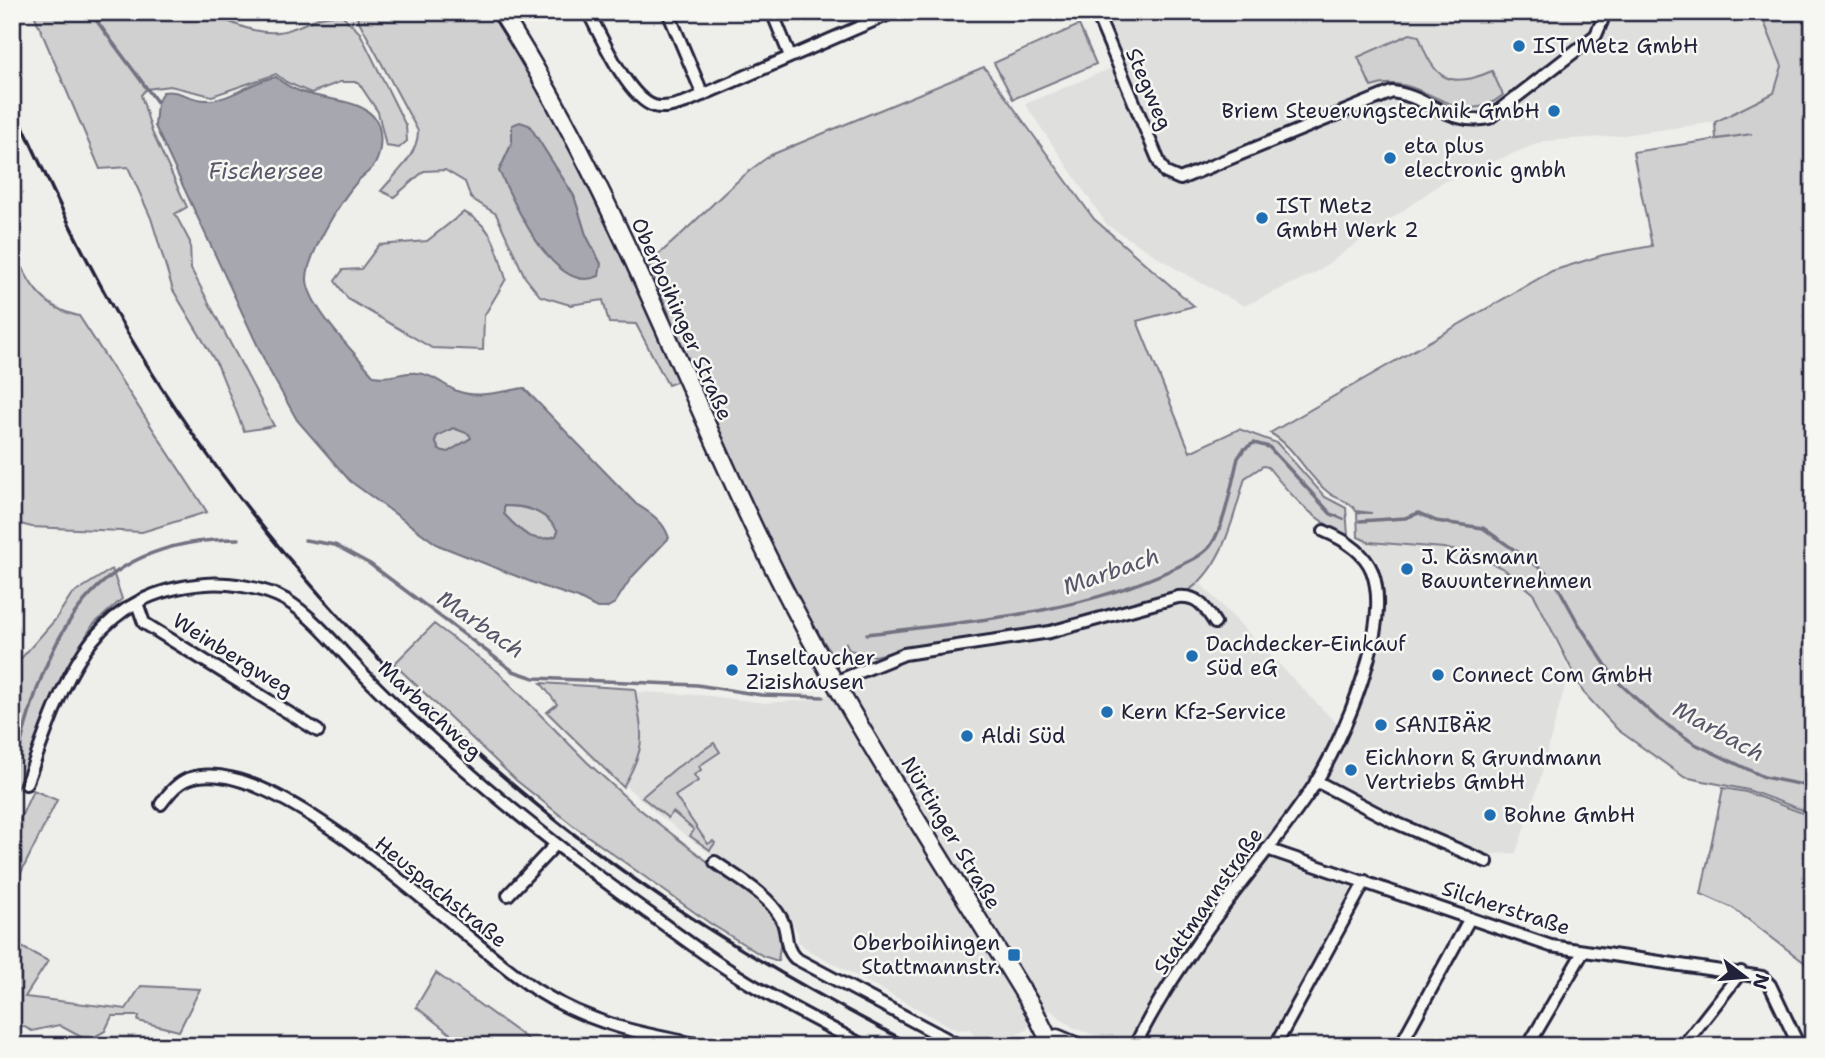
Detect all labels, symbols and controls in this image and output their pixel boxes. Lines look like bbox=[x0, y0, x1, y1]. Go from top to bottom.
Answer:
place label: IST Metz GmbH bbox=[1533, 32, 1698, 60]
marker: IST Metz GmbH bbox=[1511, 38, 1527, 54]
street label: Stegweg bbox=[1119, 44, 1179, 134]
place label: Briem Steuerungstechnik GmbH bbox=[1221, 97, 1540, 125]
marker: Briem Steuerungstechnik GmbH bbox=[1546, 103, 1562, 119]
place label: eta plus electronic gmbh bbox=[1404, 132, 1566, 184]
marker: eta plus electronic gmbh bbox=[1382, 150, 1398, 166]
water label: Fischersee bbox=[208, 156, 324, 186]
place label: IST Metz GmbH Werk 2 bbox=[1276, 192, 1419, 244]
marker: IST Metz GmbH Werk 2 bbox=[1254, 210, 1270, 226]
street label: Oberboihinger Straße bbox=[625, 213, 739, 425]
water label: Marbach bbox=[1059, 541, 1163, 601]
place label: J. Käsmann Bauunternehmen bbox=[1421, 543, 1592, 595]
marker: J. Käsmann Bauunternehmen bbox=[1399, 561, 1415, 577]
water label: Marbach bbox=[431, 583, 531, 665]
street label: Weinbergweg bbox=[167, 607, 299, 703]
place label: Dachdecker-Einkauf Süd eG bbox=[1206, 630, 1406, 682]
place label: Inseltaucher Zizishausen bbox=[746, 644, 876, 696]
marker: Dachdecker-Einkauf Süd eG bbox=[1184, 648, 1200, 664]
street label: Marbachweg bbox=[372, 655, 488, 765]
place label: Connect Com GmbH bbox=[1452, 661, 1653, 689]
marker: Inseltaucher Zizishausen bbox=[724, 662, 740, 678]
marker: Connect Com GmbH bbox=[1430, 667, 1446, 683]
water label: Marbach bbox=[1668, 694, 1770, 768]
place label: Kern Kfz-Service bbox=[1121, 698, 1286, 726]
marker: Kern Kfz-Service bbox=[1099, 704, 1115, 720]
place label: SANIBÄR bbox=[1395, 711, 1491, 739]
marker: SANIBÄR bbox=[1373, 717, 1389, 733]
place label: Aldi Süd bbox=[981, 722, 1065, 750]
marker: Aldi Süd bbox=[959, 728, 975, 744]
place label: Eichhorn & Grundmann Vertriebs GmbH bbox=[1365, 744, 1602, 796]
street label: Nürtinger Straße bbox=[894, 752, 1008, 914]
marker: Eichhorn & Grundmann Vertriebs GmbH bbox=[1343, 762, 1359, 778]
place label: Bohne GmbH bbox=[1504, 801, 1635, 829]
marker: Bohne GmbH bbox=[1482, 807, 1498, 823]
street label: Stattmannstraße bbox=[1147, 822, 1269, 980]
street label: Heuspachstraße bbox=[369, 830, 513, 954]
street label: Silcherstraße bbox=[1438, 874, 1574, 942]
place label: Oberboihingen Stattmannstr. bbox=[853, 929, 1000, 981]
north arrow bbox=[1710, 942, 1780, 1012]
marker: Oberboihingen Stattmannstr. bbox=[1006, 947, 1022, 963]
text: N bbox=[1747, 971, 1775, 992]

